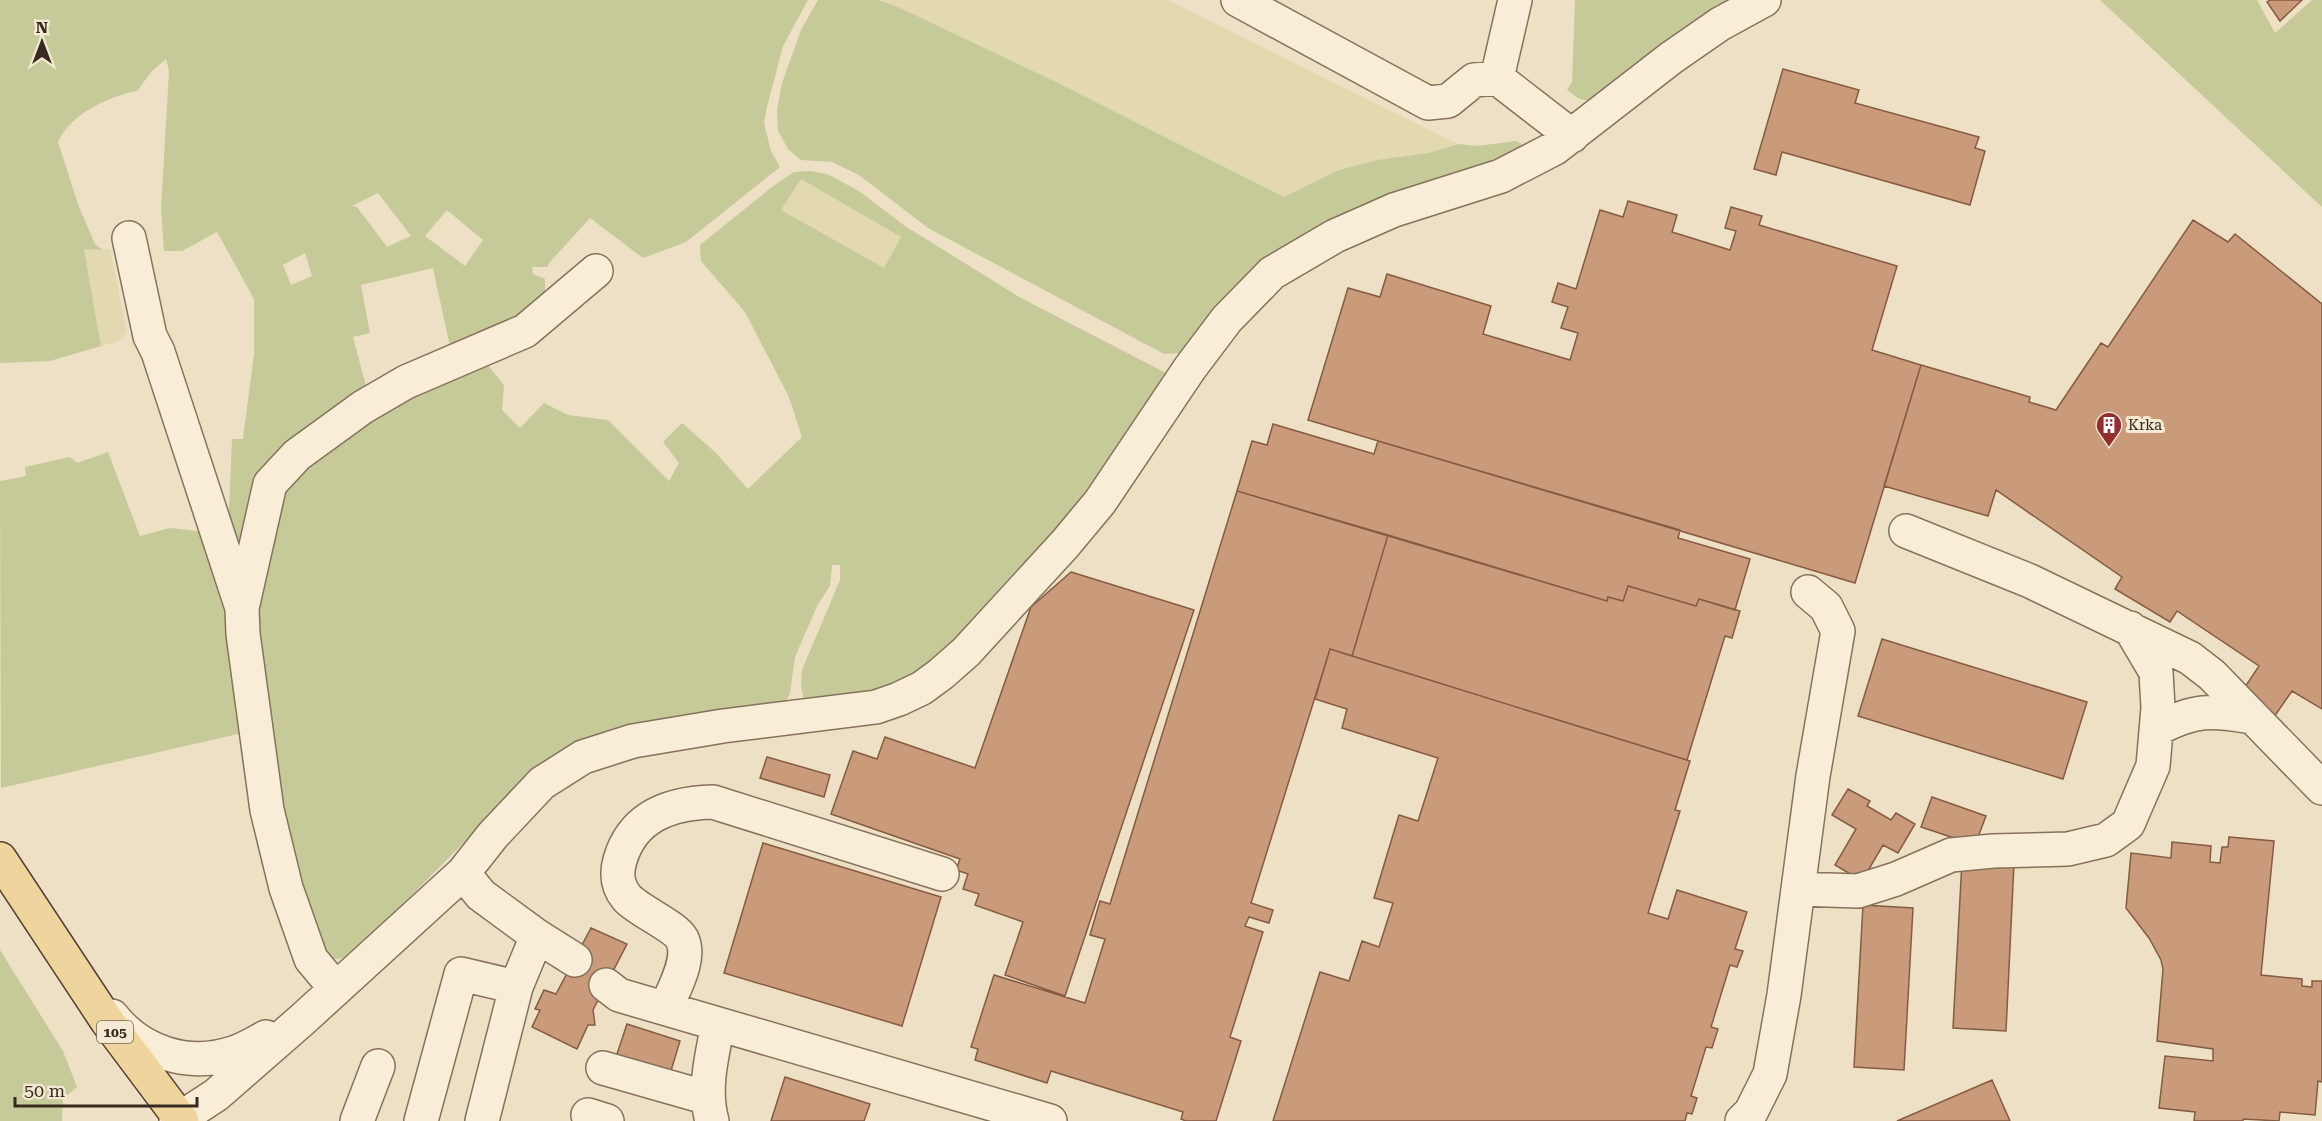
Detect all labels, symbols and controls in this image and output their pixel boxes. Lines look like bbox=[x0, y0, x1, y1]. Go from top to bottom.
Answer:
north arrow bbox=[12, 12, 72, 72]
text: N bbox=[36, 18, 48, 37]
building icon: Krka bbox=[2094, 410, 2124, 448]
place label: Krka bbox=[2128, 416, 2162, 434]
road number: 105 bbox=[97, 1021, 133, 1043]
scale bar bbox=[15, 1070, 196, 1108]
text: 50 m bbox=[24, 1080, 65, 1101]

